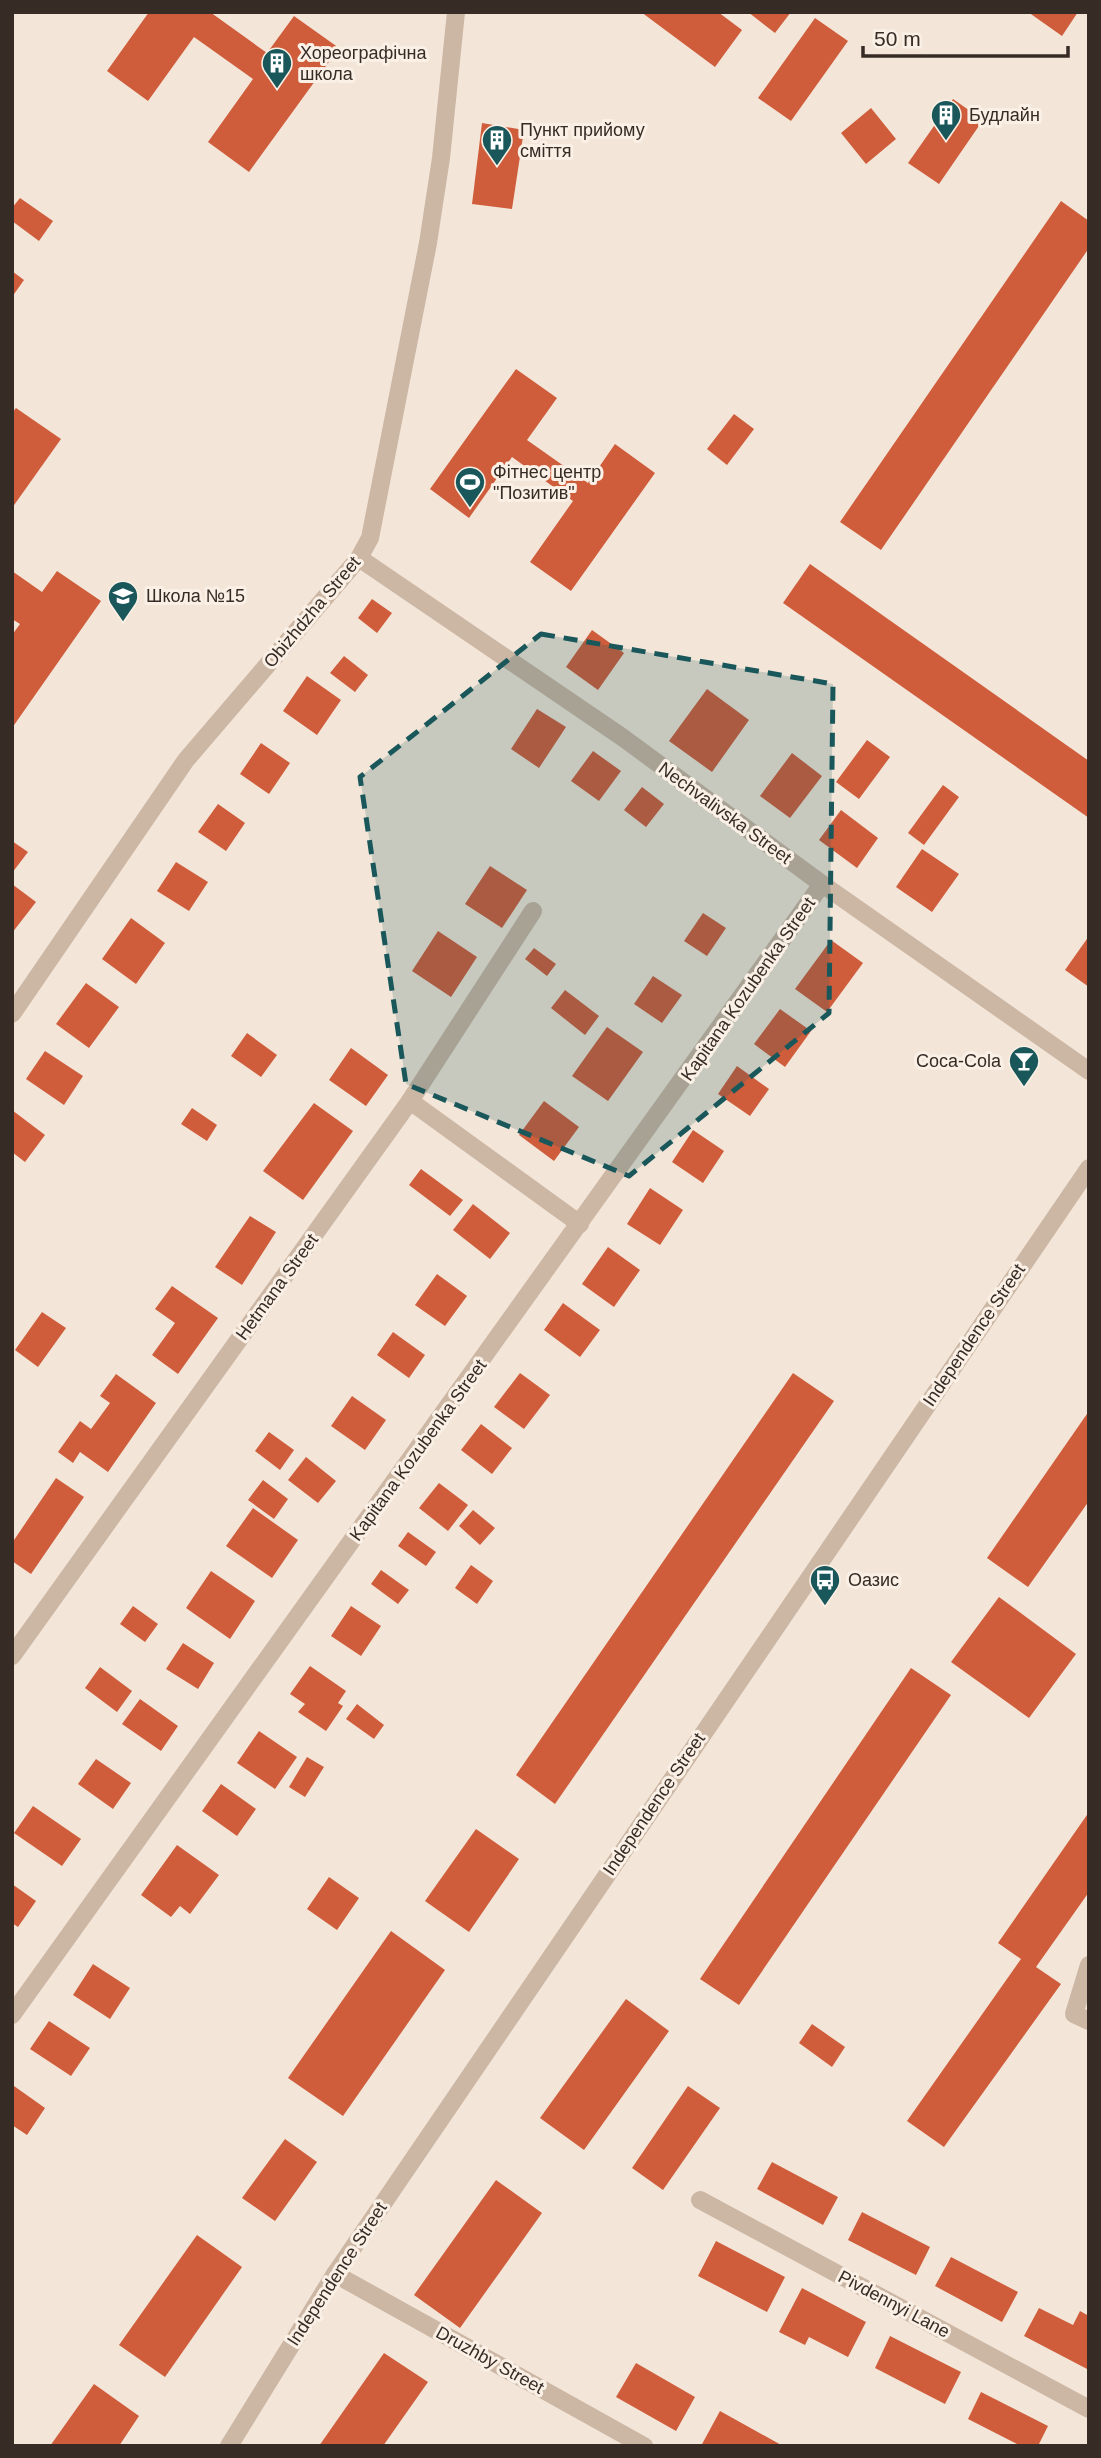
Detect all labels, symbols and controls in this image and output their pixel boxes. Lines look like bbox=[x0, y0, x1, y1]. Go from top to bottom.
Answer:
scale bar bbox=[863, 14, 1068, 58]
text: 50 m bbox=[874, 27, 921, 50]
place label: Хореографічна школа bbox=[300, 43, 428, 84]
building icon: Хореографічна школа bbox=[260, 46, 294, 90]
building icon: Будлайн bbox=[929, 98, 963, 142]
place label: Будлайн bbox=[969, 105, 1040, 125]
place label: Пункт прийому сміття bbox=[520, 120, 645, 161]
building icon: Пункт прийому сміття bbox=[480, 123, 514, 167]
place label: Фітнес центр "Позитив" bbox=[493, 462, 601, 503]
sports icon: Фітнес центр "Позитив" bbox=[453, 465, 487, 509]
street label: Obizhdzha Street bbox=[260, 552, 364, 672]
school or university icon: Школа №15 bbox=[106, 579, 140, 623]
place label: Школа №15 bbox=[146, 586, 245, 606]
street label: Nechvalivska Street bbox=[655, 758, 795, 868]
street label: Kapitana Kozubenka Street bbox=[677, 894, 819, 1084]
bar icon: Coca-Cola bbox=[1007, 1044, 1041, 1088]
place label: Coca-Cola bbox=[916, 1051, 1002, 1071]
street label: Hetmana Street bbox=[232, 1230, 322, 1344]
street label: Independence Street bbox=[919, 1260, 1029, 1410]
street label: Kapitana Kozubenka Street bbox=[346, 1355, 490, 1545]
bus stop icon: Оазис bbox=[808, 1563, 842, 1607]
place label: Оазис bbox=[848, 1570, 899, 1590]
street label: Independence Street bbox=[599, 1729, 709, 1879]
street label: Independence Street bbox=[283, 2198, 391, 2350]
street label: Pivdennyi Lane bbox=[835, 2266, 953, 2342]
street label: Druzhby Street bbox=[433, 2322, 547, 2398]

